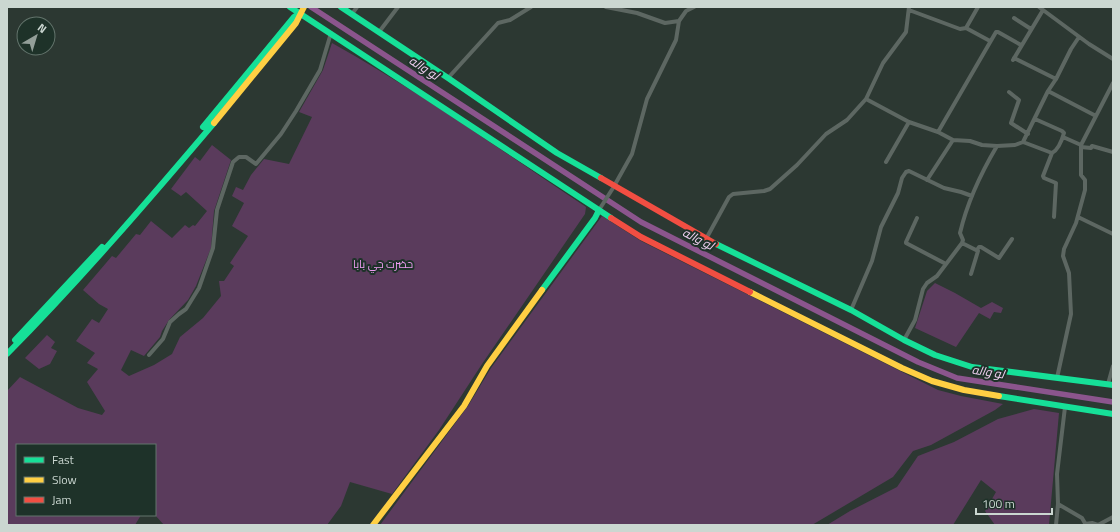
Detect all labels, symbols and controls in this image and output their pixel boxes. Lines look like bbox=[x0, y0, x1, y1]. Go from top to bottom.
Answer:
north arrow bbox=[16, 16, 56, 56]
text: N bbox=[34, 19, 50, 37]
water label: لو واله bbox=[405, 51, 445, 85]
water label: لو واله bbox=[679, 223, 719, 255]
park label: حضرت جي بابا bbox=[353, 256, 413, 273]
water label: لو واله bbox=[970, 360, 1007, 384]
legend bbox=[16, 444, 156, 516]
text: Fast bbox=[52, 450, 75, 469]
text: Slow bbox=[52, 470, 77, 489]
text: Jam bbox=[52, 490, 72, 509]
scale bar bbox=[976, 490, 1052, 516]
text: 100 m bbox=[982, 494, 1015, 513]

